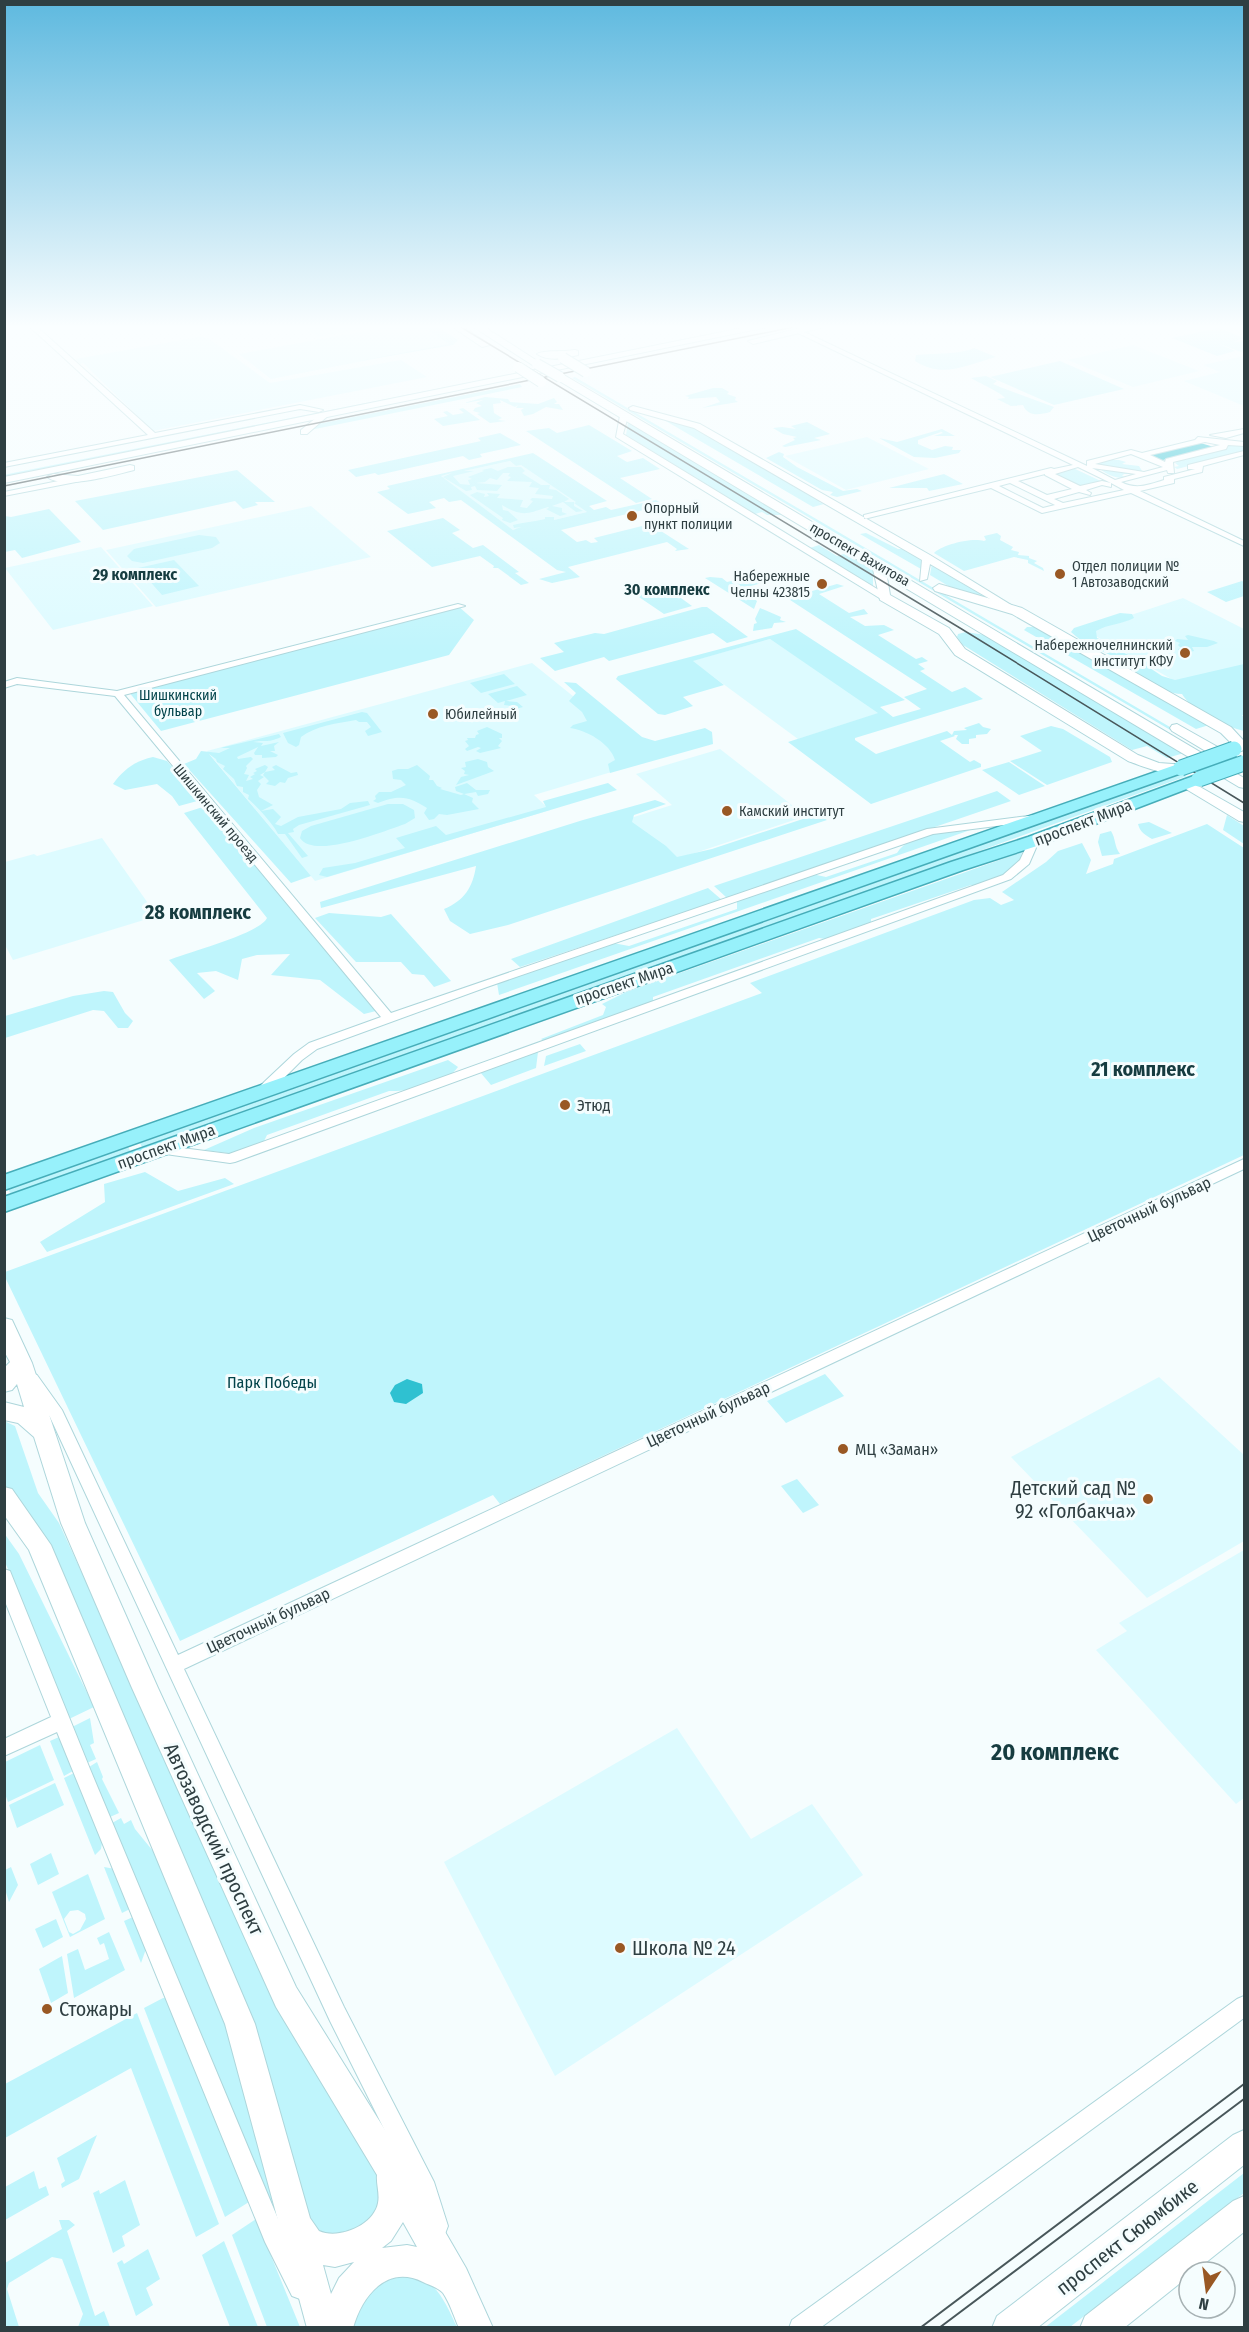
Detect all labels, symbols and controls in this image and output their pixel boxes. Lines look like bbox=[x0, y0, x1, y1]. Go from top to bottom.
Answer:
place label: Опорный пункт полиции bbox=[644, 500, 732, 533]
marker: Опорный пункт полиции bbox=[625, 509, 639, 523]
street label: проспект Вахитова bbox=[807, 519, 913, 590]
place label: Отдел полиции № 1 Автозаводский bbox=[1072, 558, 1179, 591]
district label: 29 комплекс bbox=[92, 565, 177, 584]
marker: Отдел полиции № 1 Автозаводский bbox=[1053, 567, 1067, 581]
place label: Набережные Челны 423815 bbox=[731, 568, 810, 601]
marker: Набережные Челны 423815 bbox=[815, 577, 829, 591]
district label: 30 комплекс bbox=[623, 580, 710, 599]
place label: Набережночелнинский институт КФУ bbox=[1035, 637, 1173, 670]
marker: Набережночелнинский институт КФУ bbox=[1178, 646, 1192, 660]
park label: Шишкинский бульвар bbox=[139, 687, 217, 720]
place label: Юбилейный bbox=[445, 706, 517, 723]
marker: Юбилейный bbox=[426, 707, 440, 721]
street label: Шишкинский проезд bbox=[169, 761, 262, 866]
street label: проспект Мира bbox=[1032, 795, 1135, 850]
place label: Камский институт bbox=[739, 803, 845, 820]
marker: Камский институт bbox=[720, 804, 734, 818]
district label: 28 комплекс bbox=[144, 900, 251, 924]
street label: проспект Мира bbox=[573, 958, 676, 1009]
district label: 21 комплекс bbox=[1090, 1057, 1195, 1081]
place label: Этюд bbox=[577, 1096, 610, 1115]
marker: Этюд bbox=[558, 1098, 572, 1112]
street label: проспект Мира bbox=[115, 1120, 218, 1173]
street label: Цветочный бульвар bbox=[1084, 1172, 1214, 1246]
park label: Парк Победы bbox=[227, 1373, 317, 1392]
street label: Цветочный бульвар bbox=[643, 1377, 773, 1451]
place label: МЦ «Заман» bbox=[855, 1440, 938, 1459]
marker: МЦ «Заман» bbox=[836, 1442, 850, 1456]
place label: Детский сад № 92 «Голбакча» bbox=[1010, 1476, 1136, 1523]
marker: Детский сад № 92 «Голбакча» bbox=[1141, 1492, 1155, 1506]
street label: Цветочный бульвар bbox=[203, 1583, 333, 1657]
district label: 20 комплекс bbox=[990, 1738, 1119, 1766]
street label: Автозаводский проспект bbox=[159, 1739, 269, 1940]
place label: Школа № 24 bbox=[632, 1936, 736, 1960]
marker: Школа № 24 bbox=[613, 1941, 627, 1955]
place label: Стожары bbox=[59, 1997, 132, 2021]
marker: Стожары bbox=[40, 2002, 54, 2016]
street label: проспект Сююмбике bbox=[1051, 2174, 1203, 2300]
north arrow bbox=[1177, 2260, 1237, 2320]
text: N bbox=[1197, 2294, 1211, 2314]

